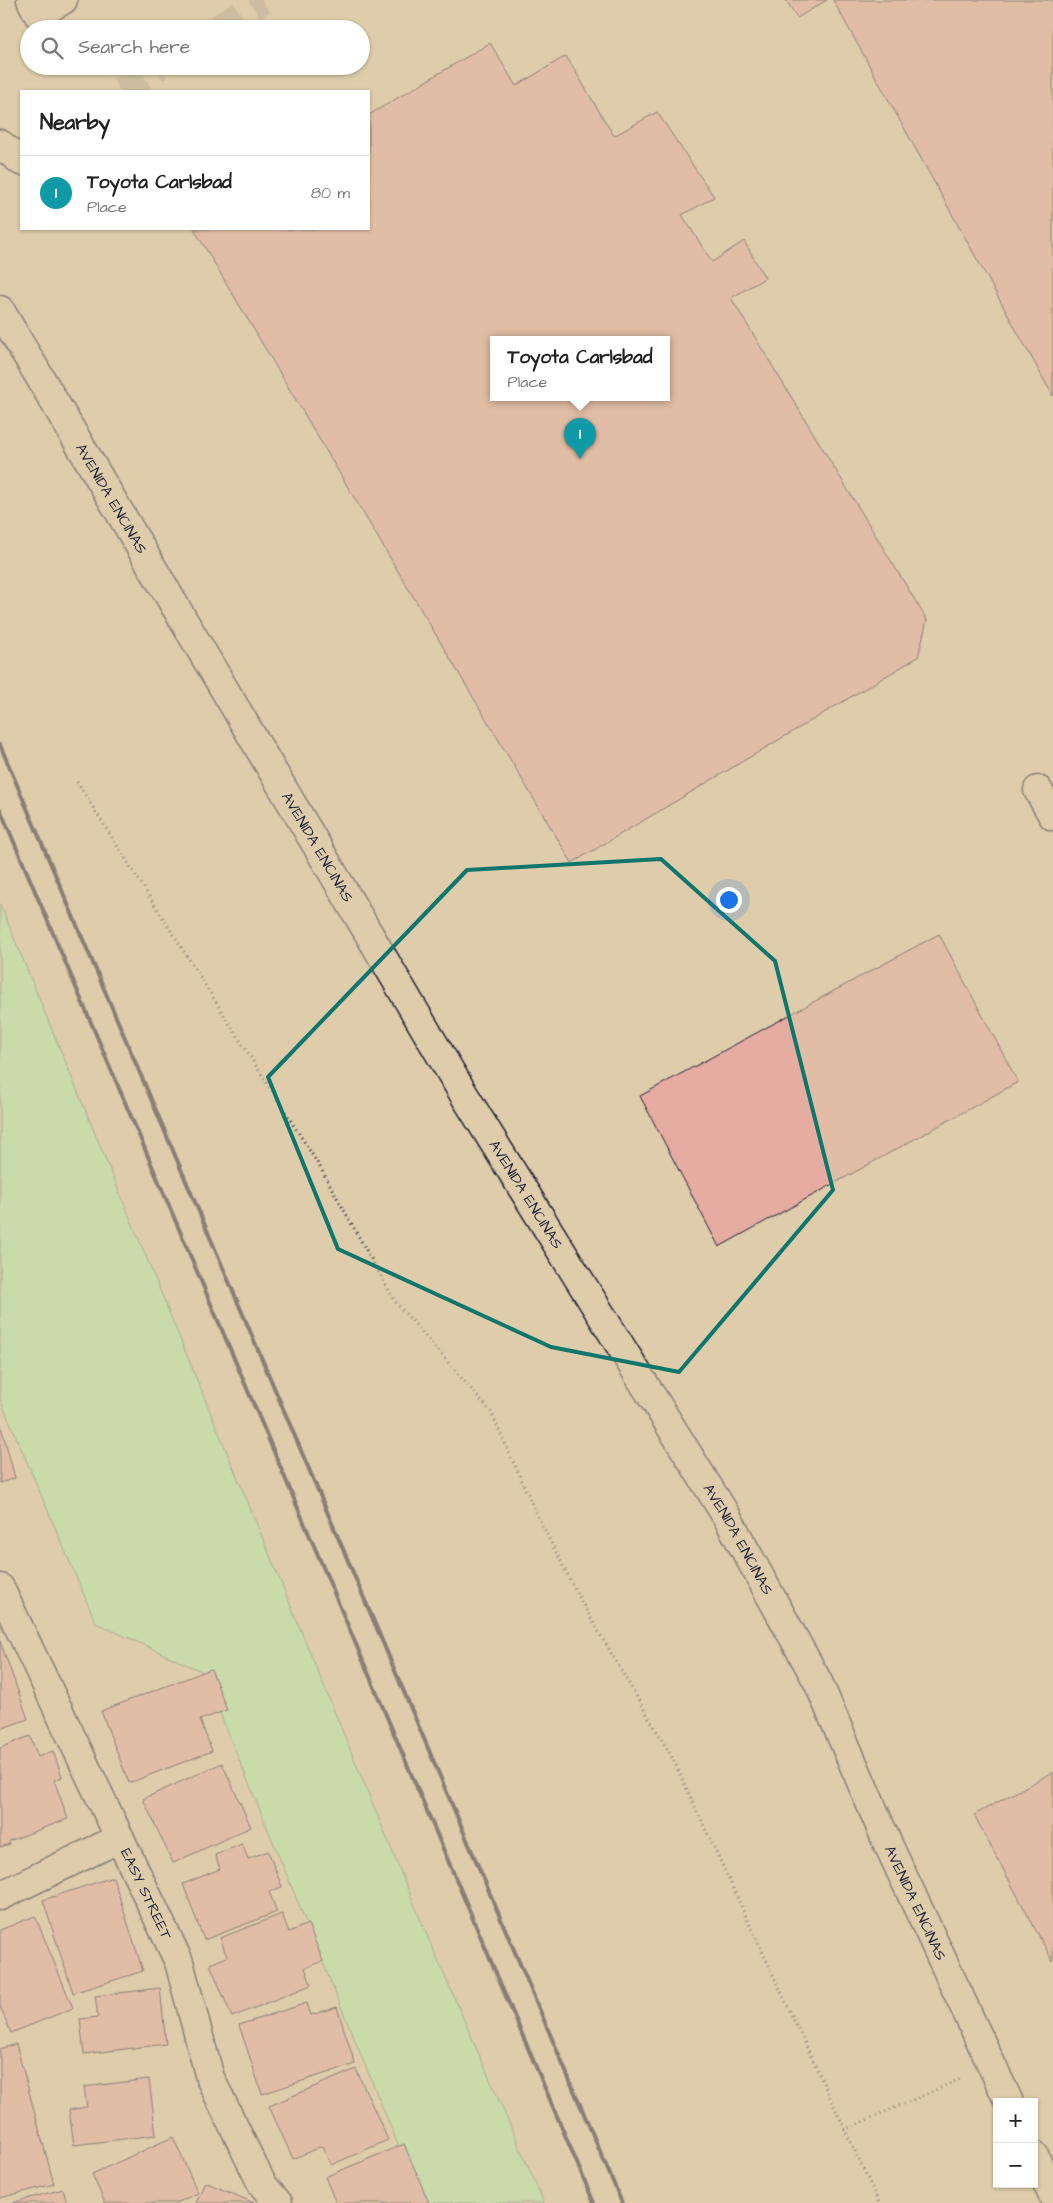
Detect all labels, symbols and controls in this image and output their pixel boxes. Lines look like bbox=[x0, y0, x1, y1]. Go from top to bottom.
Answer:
search box bbox=[20, 20, 370, 75]
icon: search bbox=[38, 34, 66, 62]
text: Search here bbox=[78, 34, 190, 61]
text: Nearby bbox=[40, 108, 110, 137]
text: Toyota Carlsbad bbox=[87, 169, 232, 196]
text: 1 bbox=[55, 182, 57, 204]
text: 80 m bbox=[311, 182, 350, 204]
text: Place bbox=[87, 196, 127, 218]
popup bbox=[490, 336, 670, 401]
text: Toyota Carlsbad bbox=[508, 344, 652, 371]
text: Place bbox=[508, 371, 547, 393]
pin: 1 bbox=[564, 418, 596, 459]
street label: AVENIDA ENCINAS bbox=[71, 439, 152, 558]
street label: AVENIDA ENCINAS bbox=[277, 788, 359, 906]
your location bbox=[716, 887, 742, 913]
street label: AVENIDA ENCINAS bbox=[484, 1136, 568, 1253]
street label: AVENIDA ENCINAS bbox=[698, 1480, 779, 1599]
street label: AVENIDA ENCINAS bbox=[880, 1842, 952, 1964]
street label: EASY STREET bbox=[116, 1845, 177, 1944]
map controls bbox=[993, 2098, 1038, 2188]
button: + bbox=[993, 2098, 1038, 2143]
button: − bbox=[993, 2143, 1038, 2188]

